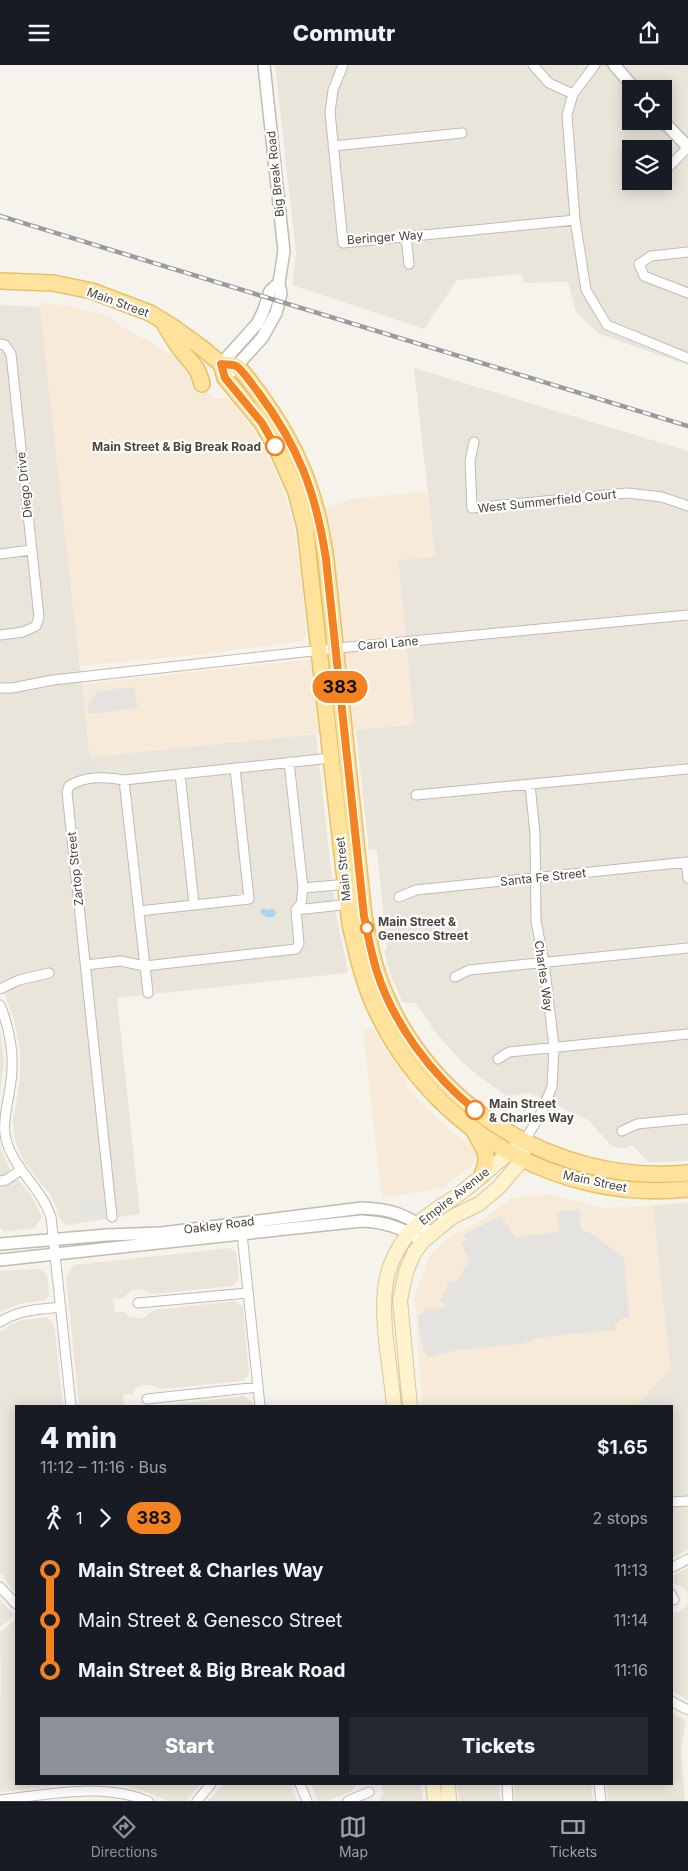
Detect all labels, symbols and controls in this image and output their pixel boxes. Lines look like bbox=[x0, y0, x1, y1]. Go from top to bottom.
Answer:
icon: menu bbox=[25, 19, 53, 47]
icon: share bbox=[635, 19, 663, 47]
text: Commutr bbox=[293, 20, 395, 46]
map controls bbox=[622, 80, 672, 190]
button: locate bbox=[622, 80, 672, 130]
street label: Big Break Road bbox=[263, 130, 287, 218]
button: layers bbox=[622, 140, 672, 190]
street label: Beringer Way bbox=[346, 227, 424, 247]
street label: Main Street bbox=[85, 284, 151, 320]
marker: Main Street & Big Break Road bbox=[265, 436, 285, 456]
place label: Main Street & Big Break Road bbox=[92, 439, 261, 454]
street label: Diego Drive bbox=[13, 451, 35, 519]
street label: West Summerfield Court bbox=[477, 486, 617, 516]
street label: Carol Lane bbox=[357, 633, 419, 653]
line badge: 383 bbox=[311, 671, 369, 703]
text: 383 bbox=[323, 676, 357, 697]
street label: Zartop Street bbox=[64, 831, 86, 907]
street label: Main Street bbox=[332, 836, 354, 902]
street label: Santa Fe Street bbox=[499, 865, 587, 889]
place label: Main Street & Genesco Street bbox=[378, 914, 469, 943]
marker: Main Street & Genesco Street bbox=[360, 921, 374, 935]
street label: Charles Way bbox=[532, 940, 556, 1013]
place label: Main Street & Charles Way bbox=[489, 1096, 575, 1125]
marker: Main Street & Charles Way bbox=[465, 1100, 485, 1120]
street label: Empire Avenue bbox=[416, 1164, 492, 1228]
street label: Main Street bbox=[562, 1167, 628, 1195]
street label: Oakley Road bbox=[183, 1213, 255, 1237]
text: 4 min bbox=[40, 1421, 117, 1455]
text: $1.65 bbox=[597, 1436, 648, 1459]
text: 11:12 – 11:16 · Bus bbox=[40, 1457, 167, 1477]
icon: walk bbox=[40, 1504, 68, 1532]
icon: forward bbox=[91, 1504, 119, 1532]
text: 383 bbox=[137, 1507, 171, 1528]
text: 1 bbox=[76, 1508, 83, 1528]
text: 2 stops bbox=[592, 1508, 648, 1528]
text: Main Street & Charles Way bbox=[78, 1559, 324, 1582]
text: 11:13 bbox=[614, 1560, 648, 1580]
text: Main Street & Genesco Street bbox=[78, 1609, 342, 1632]
text: 11:14 bbox=[614, 1610, 648, 1630]
text: Main Street & Big Break Road bbox=[78, 1659, 345, 1682]
text: 11:16 bbox=[614, 1660, 648, 1680]
button: Start bbox=[40, 1717, 339, 1775]
button: Tickets bbox=[349, 1717, 648, 1775]
tab: Directions bbox=[91, 1813, 157, 1860]
tab: Map bbox=[339, 1813, 368, 1860]
tab: Tickets bbox=[549, 1813, 597, 1860]

